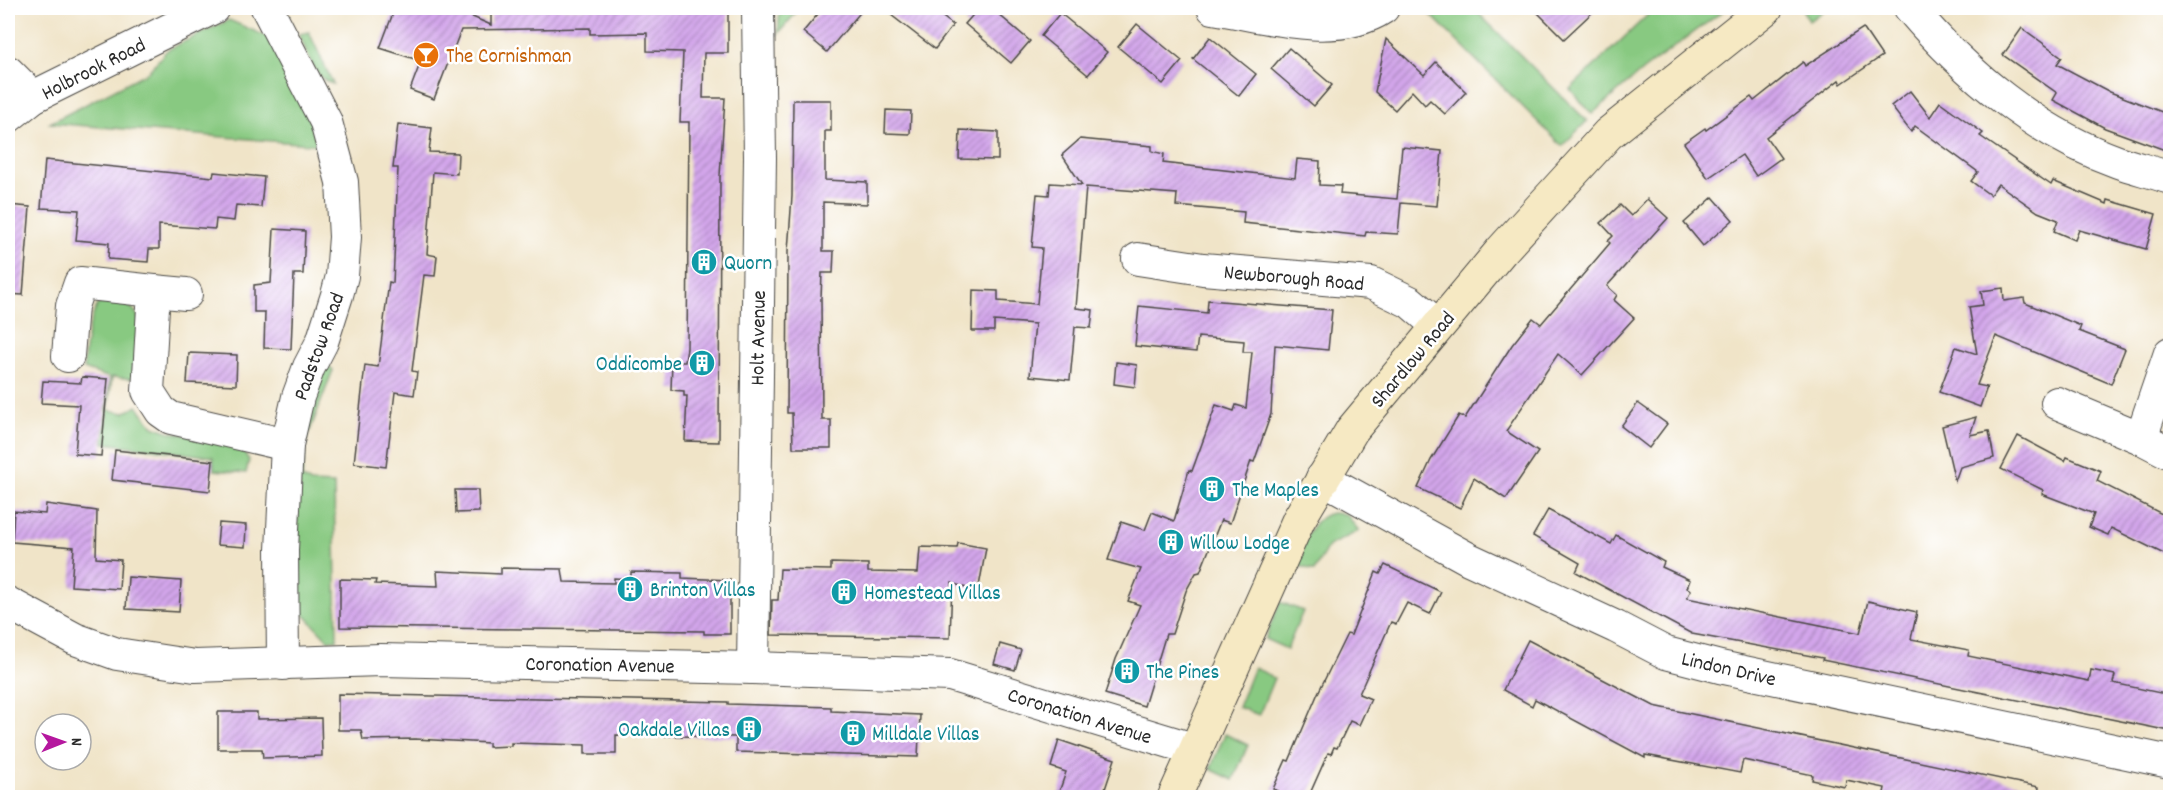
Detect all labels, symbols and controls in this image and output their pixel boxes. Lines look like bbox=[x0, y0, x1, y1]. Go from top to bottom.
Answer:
street label: Holbrook Road bbox=[37, 32, 152, 110]
bar icon: The Cornishman bbox=[411, 40, 441, 70]
place label: The Cornishman bbox=[446, 43, 572, 73]
building icon: Quorn bbox=[689, 247, 719, 277]
place label: Quorn bbox=[724, 250, 772, 280]
street label: Newborough Road bbox=[1222, 259, 1365, 301]
street label: Padstow Road bbox=[287, 289, 354, 405]
street label: Holt Avenue bbox=[744, 290, 776, 386]
street label: Shardlow Road bbox=[1365, 306, 1464, 416]
building icon: Oddicombe bbox=[687, 348, 717, 378]
place label: Oddicombe bbox=[596, 351, 682, 381]
building icon: The Maples bbox=[1197, 474, 1227, 504]
place label: The Maples bbox=[1232, 477, 1319, 507]
building icon: Willow Lodge bbox=[1156, 527, 1186, 557]
place label: Willow Lodge bbox=[1190, 530, 1290, 560]
building icon: Brinton Villas bbox=[615, 574, 645, 604]
place label: Brinton Villas bbox=[650, 577, 756, 607]
building icon: Homestead Villas bbox=[829, 577, 859, 607]
place label: Homestead Villas bbox=[864, 580, 1001, 610]
street label: Lindon Drive bbox=[1678, 645, 1779, 696]
street label: Coronation Avenue bbox=[525, 651, 675, 683]
building icon: The Pines bbox=[1112, 656, 1142, 686]
place label: The Pines bbox=[1146, 659, 1219, 689]
street label: Coronation Avenue bbox=[1003, 682, 1155, 754]
north arrow bbox=[33, 712, 93, 772]
building icon: Oakdale Villas bbox=[734, 714, 764, 744]
place label: Oakdale Villas bbox=[618, 717, 730, 747]
building icon: Milldale Villas bbox=[838, 718, 868, 748]
place label: Milldale Villas bbox=[872, 721, 980, 751]
text: N bbox=[64, 738, 87, 746]

